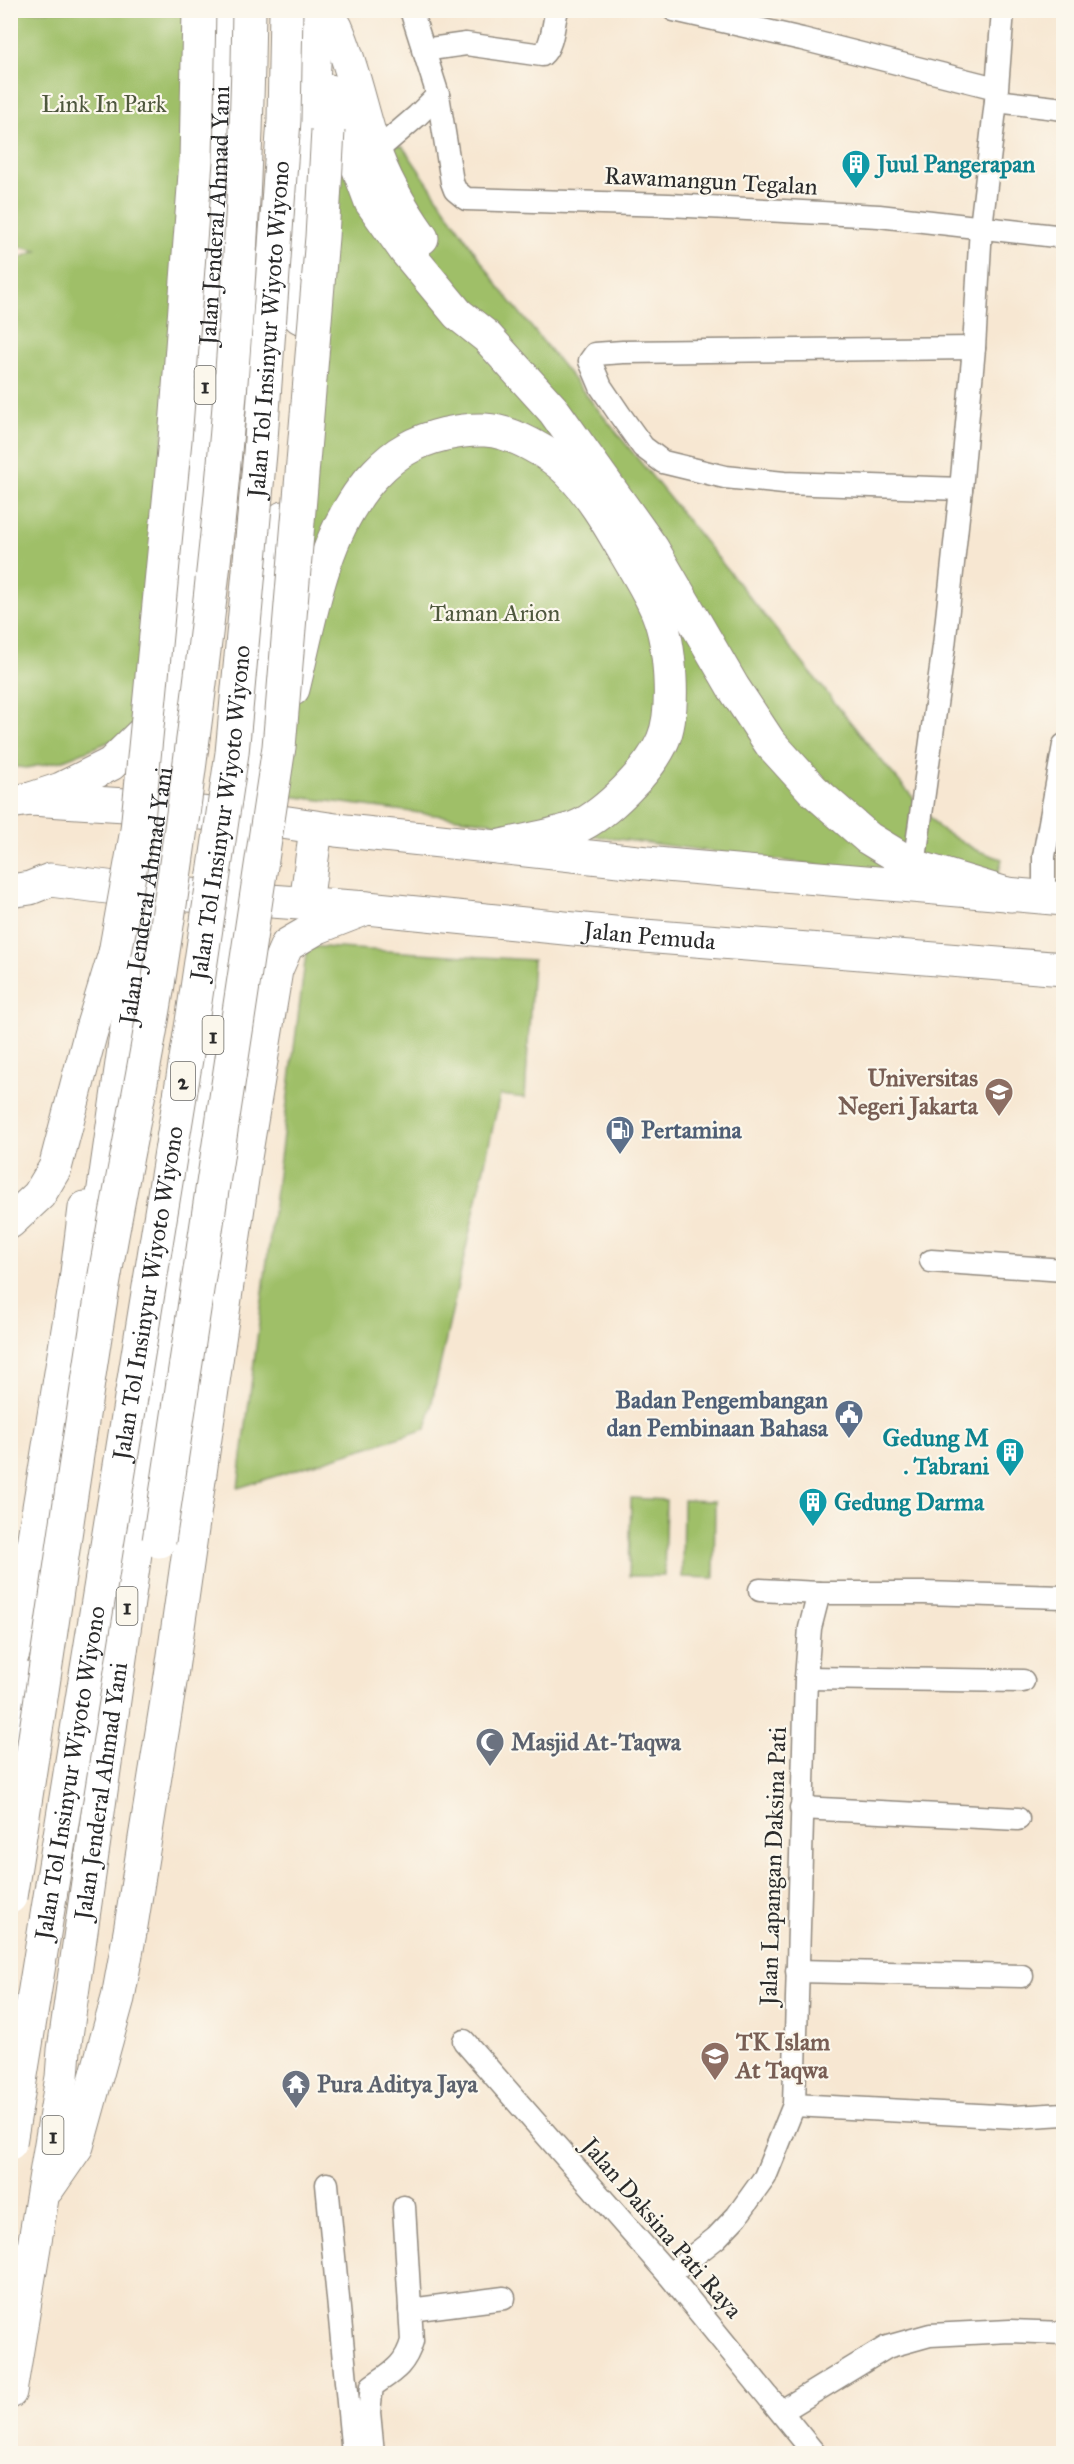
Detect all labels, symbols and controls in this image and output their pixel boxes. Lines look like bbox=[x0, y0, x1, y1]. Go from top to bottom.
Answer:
street label: Jalan Jenderal Ahmad Yani bbox=[192, 85, 236, 349]
park label: Link In Park bbox=[41, 89, 168, 119]
building icon: Juul Pangerapan bbox=[840, 148, 872, 190]
place label: Juul Pangerapan bbox=[874, 149, 1035, 179]
street label: Jalan Tol Insinyur Wiyoto Wiyono bbox=[241, 160, 296, 502]
street label: Rawamangun Tegalan bbox=[603, 160, 819, 202]
road number: 1 bbox=[194, 366, 216, 404]
park label: Taman Arion bbox=[430, 598, 560, 628]
street label: Jalan Tol Insinyur Wiyoto Wiyono bbox=[183, 644, 257, 985]
street label: Jalan Jenderal Ahmad Yani bbox=[112, 764, 179, 1029]
street label: Jalan Pemuda bbox=[579, 915, 717, 957]
road number: 1 bbox=[202, 1016, 224, 1054]
road number: 2 bbox=[171, 1062, 195, 1100]
place label: Universitas Negeri Jakarta bbox=[838, 1063, 979, 1121]
school or university icon: Universitas Negeri Jakarta bbox=[983, 1076, 1015, 1118]
fuel station icon: Pertamina bbox=[604, 1114, 636, 1156]
place label: Pertamina bbox=[641, 1115, 743, 1145]
street label: Jalan Tol Insinyur Wiyoto Wiyono bbox=[106, 1124, 190, 1465]
place label: Badan Pengembangan dan Pembinaan Bahasa bbox=[607, 1385, 829, 1443]
public building icon: Badan Pengembangan dan Pembinaan Bahasa bbox=[833, 1398, 865, 1440]
place label: Gedung M . Tabrani bbox=[883, 1423, 989, 1481]
building icon: Gedung M . Tabrani bbox=[994, 1436, 1026, 1478]
building icon: Gedung Darma bbox=[797, 1486, 829, 1528]
place label: Gedung Darma bbox=[834, 1487, 985, 1517]
road number: 1 bbox=[116, 1587, 138, 1625]
street label: Jalan Tol Insinyur Wiyoto Wiyono bbox=[28, 1604, 112, 1945]
street label: Jalan Jenderal Ahmad Yani bbox=[67, 1660, 134, 1925]
mosque icon: Masjid At-Taqwa bbox=[474, 1726, 506, 1768]
street label: Jalan Lapangan Daksina Pati bbox=[753, 1726, 793, 2009]
place label: Masjid At-Taqwa bbox=[511, 1727, 682, 1757]
place label: TK Islam At Taqwa bbox=[734, 2027, 831, 2085]
school or university icon: TK Islam At Taqwa bbox=[699, 2040, 731, 2082]
temple icon: Pura Aditya Jaya bbox=[280, 2068, 312, 2110]
place label: Pura Aditya Jaya bbox=[317, 2069, 478, 2099]
road number: 1 bbox=[42, 2116, 64, 2154]
street label: Jalan Daksina Pati Raya bbox=[573, 2129, 749, 2325]

